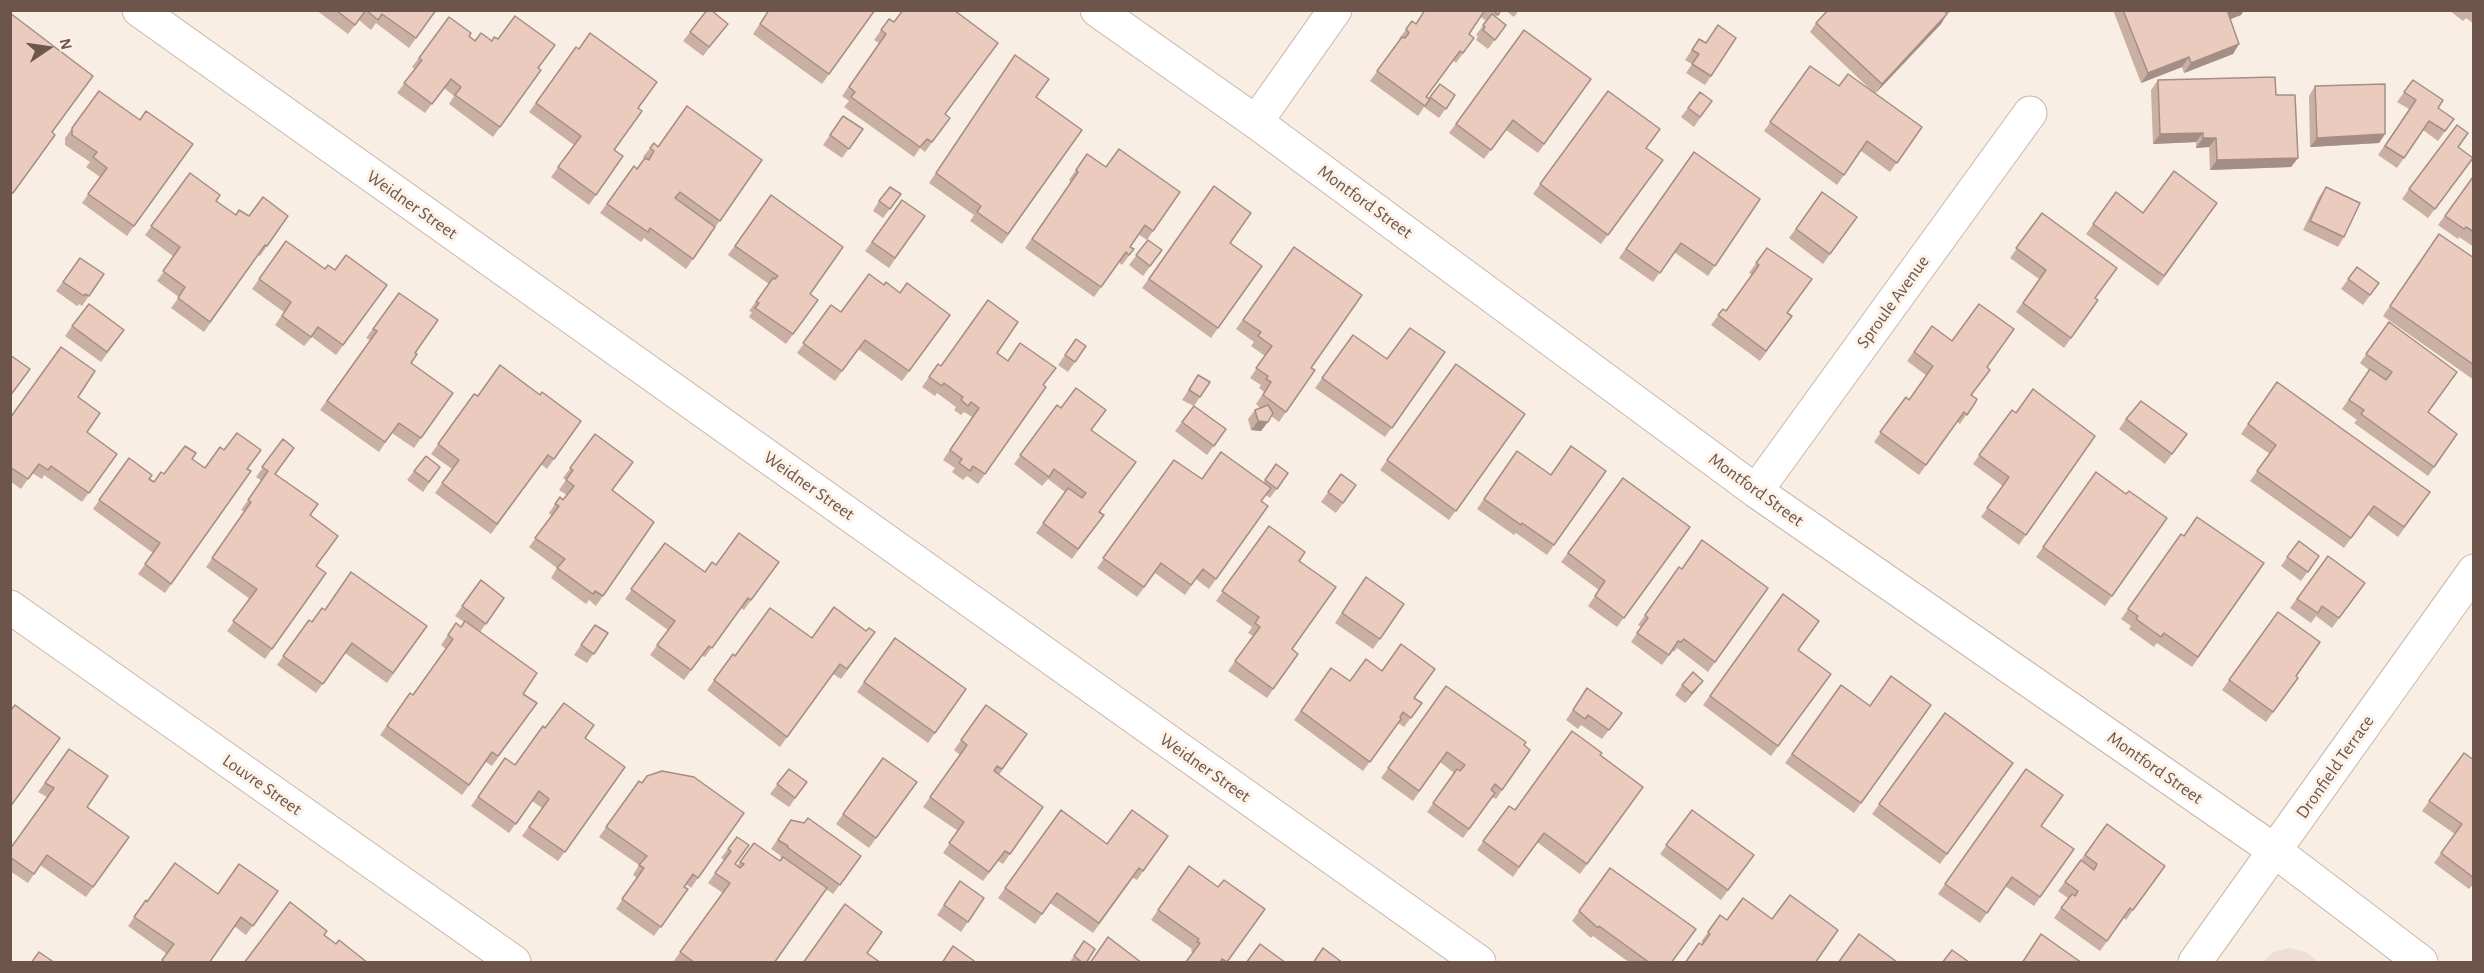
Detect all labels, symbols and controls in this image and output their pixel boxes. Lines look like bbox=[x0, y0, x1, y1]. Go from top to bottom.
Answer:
north arrow bbox=[18, 18, 78, 78]
text: N bbox=[56, 37, 75, 51]
street label: Montford Street bbox=[1313, 160, 1417, 244]
street label: Weidner Street bbox=[362, 166, 462, 244]
street label: Sproule Avenue bbox=[1852, 251, 1934, 353]
street label: Weidner Street bbox=[759, 447, 859, 525]
street label: Montford Street bbox=[1704, 448, 1808, 532]
street label: Dronfield Terrace bbox=[2291, 711, 2379, 823]
street label: Montford Street bbox=[2103, 727, 2207, 809]
street label: Weidner Street bbox=[1155, 729, 1255, 807]
street label: Louvre Street bbox=[218, 750, 306, 820]

